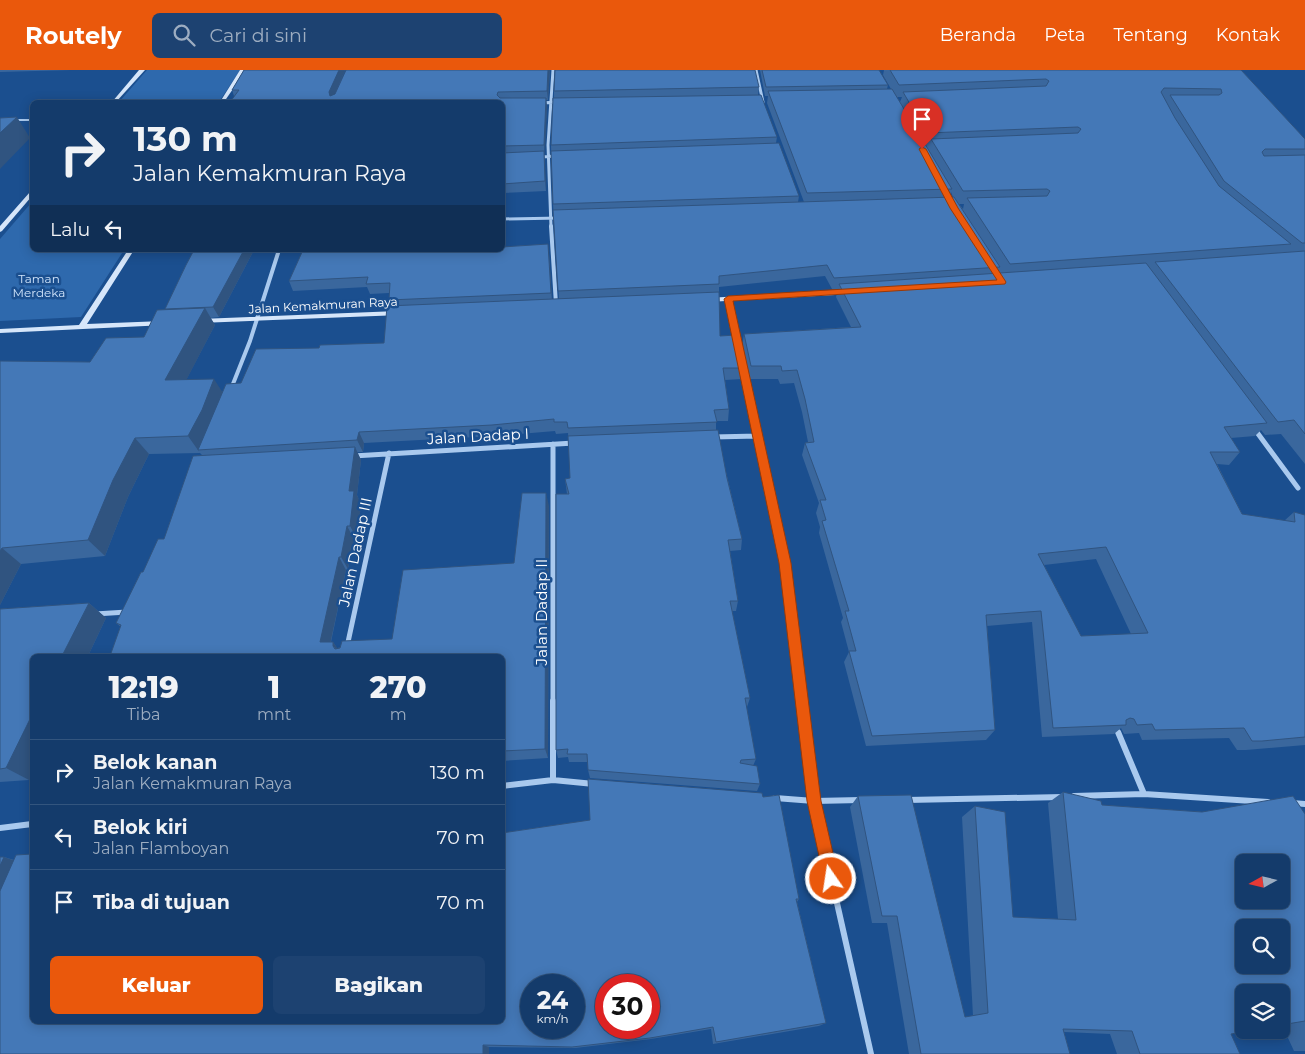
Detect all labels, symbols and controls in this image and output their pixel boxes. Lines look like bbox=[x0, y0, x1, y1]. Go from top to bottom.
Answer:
search box bbox=[152, 13, 502, 58]
text: Routely bbox=[25, 21, 122, 50]
icon: search bbox=[170, 21, 198, 49]
text: Cari di sini bbox=[210, 24, 307, 47]
text: Beranda bbox=[940, 24, 1016, 46]
text: Peta bbox=[1044, 24, 1085, 46]
text: Tentang bbox=[1113, 24, 1188, 46]
text: Kontak bbox=[1216, 24, 1280, 46]
pin bbox=[901, 98, 943, 149]
icon: arrive bbox=[908, 105, 936, 133]
text: 130 m bbox=[133, 117, 238, 160]
icon: right bbox=[50, 120, 115, 185]
text: Jalan Kemakmuran Raya bbox=[133, 160, 407, 187]
icon: left bbox=[100, 215, 128, 243]
text: Lalu bbox=[50, 218, 90, 241]
park label: Taman Merdeka bbox=[13, 271, 65, 300]
street label: Jalan Kemakmuran Raya bbox=[247, 294, 398, 316]
street label: Jalan Dadap I bbox=[425, 424, 530, 448]
street label: Jalan Dadap III bbox=[334, 496, 376, 609]
street label: Jalan Dadap II bbox=[532, 559, 551, 666]
text: 12:19 bbox=[108, 669, 179, 706]
text: 1 bbox=[268, 669, 280, 706]
text: 270 bbox=[370, 669, 427, 706]
text: Tiba bbox=[127, 705, 160, 724]
text: mnt bbox=[257, 705, 291, 724]
text: m bbox=[390, 705, 407, 724]
text: Belok kanan bbox=[93, 751, 217, 774]
icon: right bbox=[50, 758, 78, 786]
text: 130 m bbox=[430, 761, 485, 784]
text: Jalan Kemakmuran Raya bbox=[93, 774, 292, 793]
text: Belok kiri bbox=[93, 816, 188, 839]
icon: left bbox=[50, 823, 78, 851]
text: 70 m bbox=[436, 826, 485, 849]
text: Jalan Flamboyan bbox=[93, 839, 229, 858]
position arrow bbox=[804, 852, 856, 904]
north arrow bbox=[1235, 854, 1290, 909]
map controls bbox=[1235, 854, 1290, 1039]
icon: arrive bbox=[50, 888, 78, 916]
text: Tiba di tujuan bbox=[93, 891, 230, 914]
text: 70 m bbox=[436, 891, 485, 914]
button: search bbox=[1235, 919, 1290, 974]
button: Keluar bbox=[50, 956, 263, 1014]
button: Bagikan bbox=[273, 956, 485, 1014]
speed limit sign: 30 bbox=[595, 974, 660, 1039]
button: layers bbox=[1235, 984, 1290, 1039]
text: 24 bbox=[537, 985, 568, 1015]
text: km/h bbox=[536, 1011, 569, 1026]

